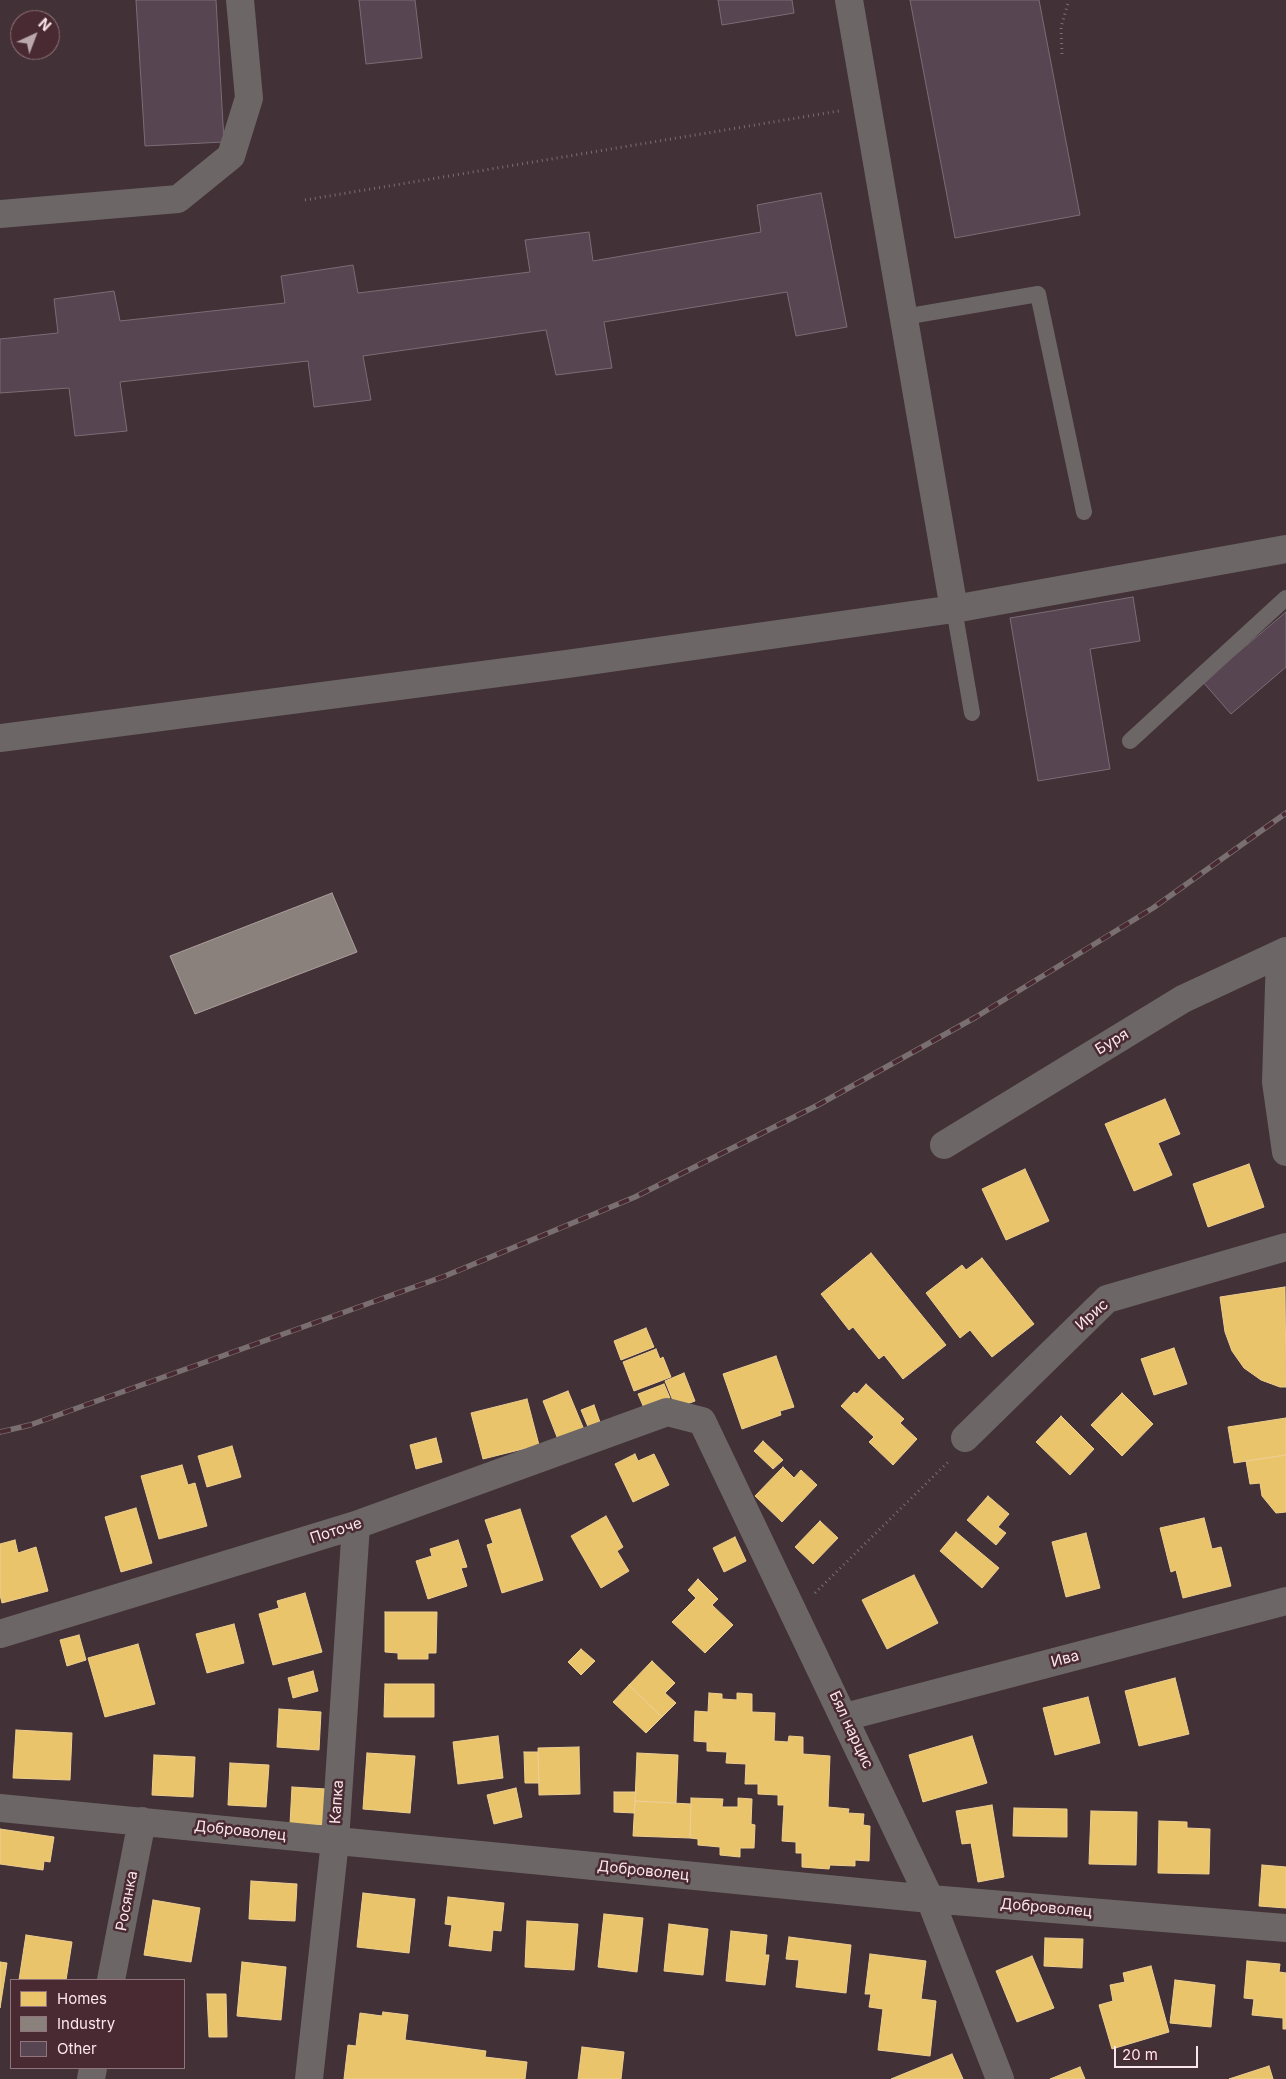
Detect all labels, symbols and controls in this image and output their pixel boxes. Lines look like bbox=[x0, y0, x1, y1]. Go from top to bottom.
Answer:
north arrow bbox=[10, 10, 60, 60]
text: N bbox=[35, 15, 55, 34]
street label: Буря bbox=[1092, 1025, 1132, 1059]
street label: Ирис bbox=[1072, 1296, 1112, 1334]
street label: Поточе bbox=[308, 1514, 364, 1548]
street label: Ива bbox=[1049, 1647, 1081, 1671]
street label: Бял нарцис bbox=[825, 1688, 877, 1772]
street label: Капка bbox=[326, 1779, 348, 1825]
street label: Доброволец bbox=[193, 1817, 287, 1845]
street label: Доброволец bbox=[596, 1857, 690, 1885]
street label: Росянка bbox=[112, 1869, 142, 1933]
street label: Доброволец bbox=[999, 1895, 1093, 1921]
legend bbox=[10, 1979, 185, 2069]
text: Homes bbox=[57, 1989, 107, 2008]
text: Industry bbox=[57, 2014, 115, 2033]
scale bar bbox=[1116, 2036, 1200, 2068]
text: Other bbox=[57, 2039, 97, 2058]
text: 20 m bbox=[1122, 2045, 1158, 2064]

